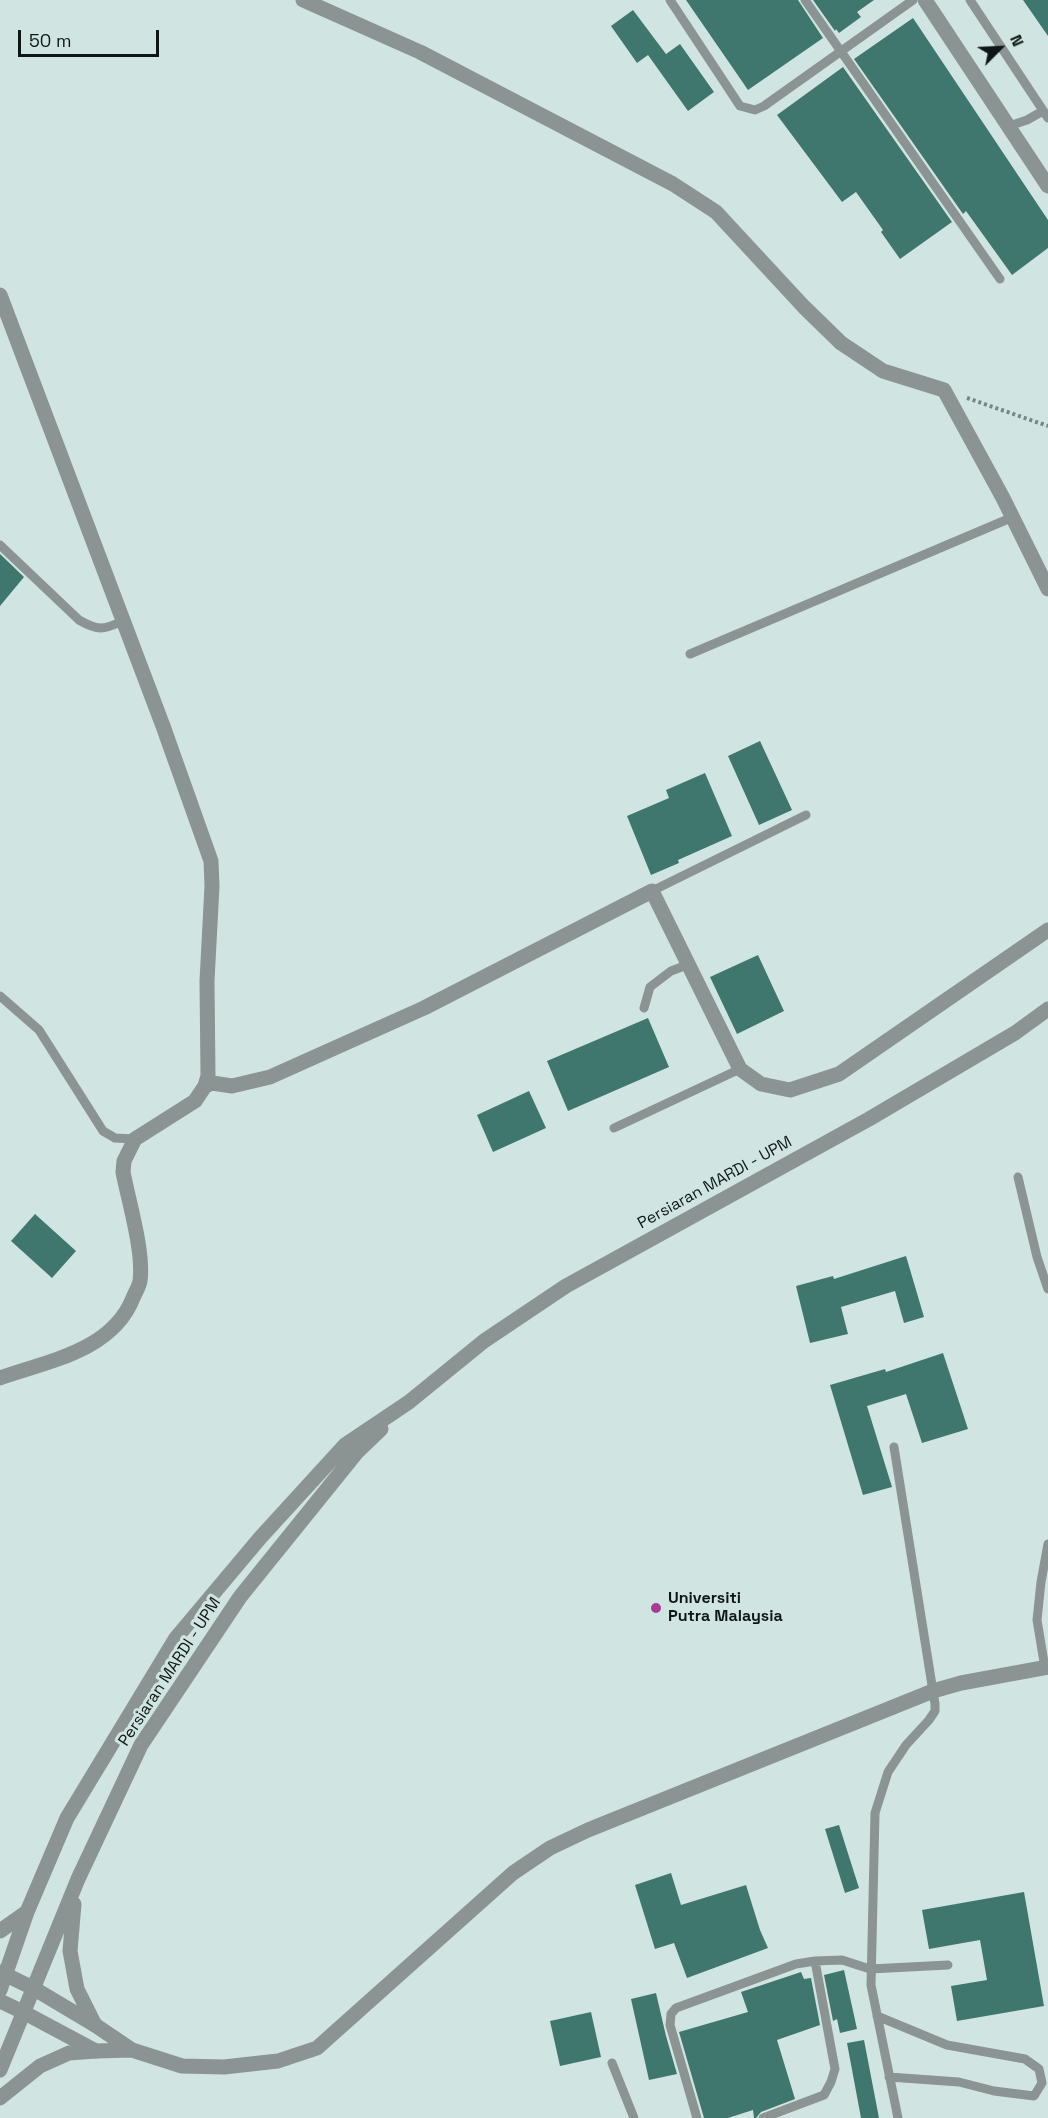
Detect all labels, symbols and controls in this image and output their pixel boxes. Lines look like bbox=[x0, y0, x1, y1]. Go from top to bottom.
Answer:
scale bar bbox=[21, 18, 162, 56]
north arrow bbox=[970, 18, 1030, 78]
text: 50 m bbox=[29, 29, 71, 52]
text: N bbox=[1005, 31, 1029, 50]
street label: Persiaran MARDI - UPM bbox=[635, 1133, 795, 1233]
place label: Universiti Putra Malaysia bbox=[668, 1589, 783, 1627]
street label: Persiaran MARDI - UPM bbox=[115, 1594, 225, 1750]
marker: Universiti Putra Malaysia bbox=[649, 1601, 663, 1615]

